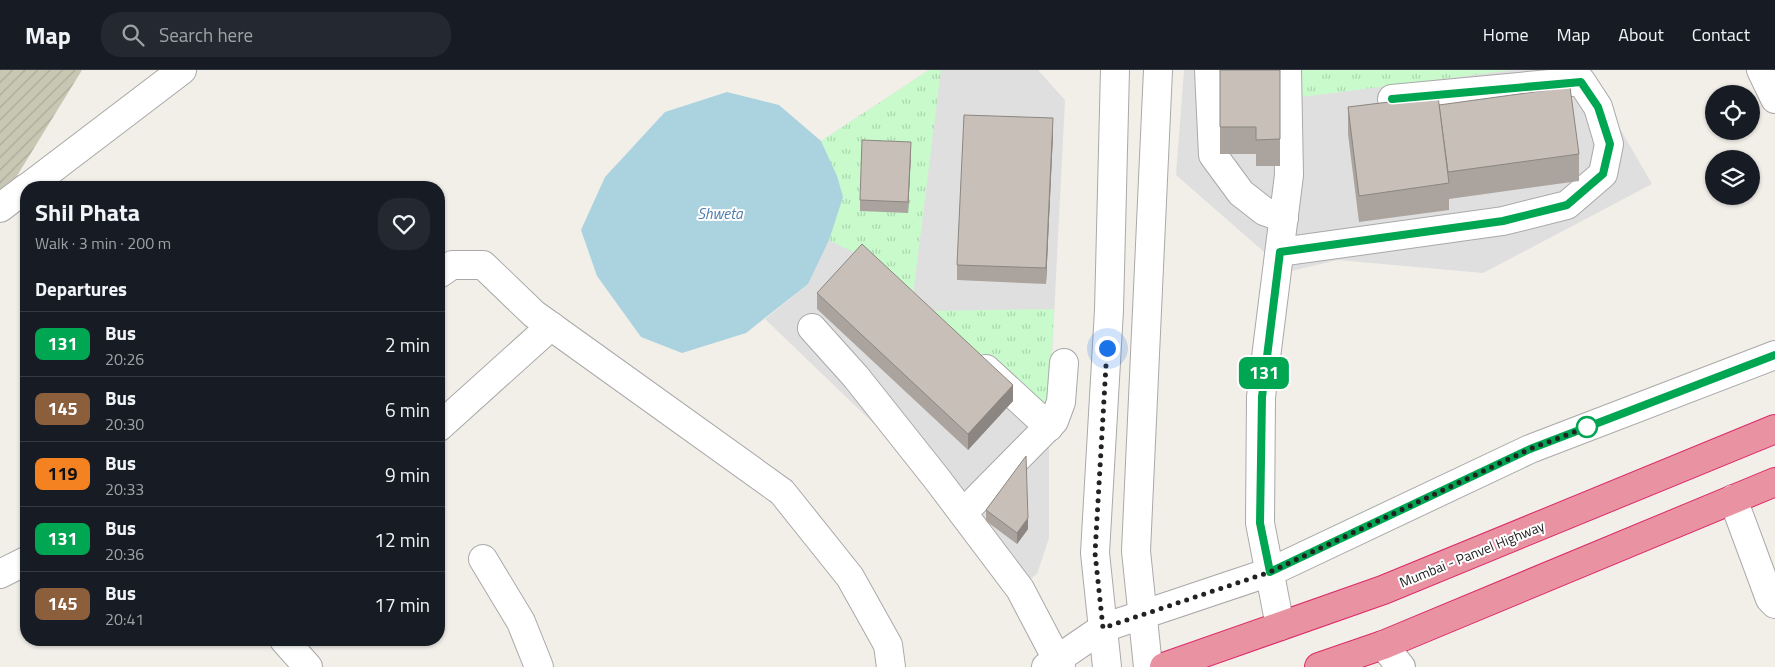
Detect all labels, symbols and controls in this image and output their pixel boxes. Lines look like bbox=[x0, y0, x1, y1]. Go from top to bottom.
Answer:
search box bbox=[101, 12, 451, 57]
text: Map bbox=[25, 17, 71, 53]
text: Search here bbox=[159, 20, 253, 49]
icon: search bbox=[119, 21, 147, 49]
text: Home bbox=[1483, 21, 1529, 48]
text: Map bbox=[1557, 21, 1590, 48]
text: About bbox=[1618, 21, 1664, 48]
text: Contact bbox=[1692, 21, 1750, 48]
map controls bbox=[1705, 85, 1760, 205]
button: locate bbox=[1705, 85, 1760, 140]
button: layers bbox=[1705, 150, 1760, 205]
text: Shil Phata bbox=[35, 194, 140, 230]
button: heart bbox=[378, 198, 430, 250]
water label: Shweta bbox=[698, 202, 744, 225]
text: Walk · 3 min · 200 m bbox=[35, 231, 171, 255]
text: Departures bbox=[35, 274, 127, 303]
text: Bus bbox=[105, 318, 136, 347]
text: 131 bbox=[47, 330, 78, 357]
text: 2 min bbox=[385, 330, 430, 359]
your location bbox=[1095, 336, 1120, 361]
text: 20:26 bbox=[105, 347, 144, 371]
line badge: 131 bbox=[1235, 357, 1293, 389]
text: 131 bbox=[1249, 359, 1279, 386]
text: Bus bbox=[105, 383, 136, 412]
text: 145 bbox=[47, 395, 78, 422]
text: 6 min bbox=[385, 395, 430, 424]
text: 20:30 bbox=[105, 412, 144, 436]
unlabelled marker bbox=[1576, 416, 1598, 438]
text: Bus bbox=[105, 448, 136, 477]
text: 119 bbox=[47, 460, 78, 487]
text: 9 min bbox=[385, 460, 430, 489]
text: 20:33 bbox=[105, 477, 144, 501]
text: Bus bbox=[105, 513, 136, 542]
street label: Mumbai - Panvel Highway bbox=[1396, 515, 1548, 592]
text: 131 bbox=[47, 525, 78, 552]
text: 12 min bbox=[374, 525, 430, 554]
text: 20:36 bbox=[105, 542, 144, 566]
text: Bus bbox=[105, 578, 136, 607]
text: 145 bbox=[47, 590, 78, 617]
text: 17 min bbox=[374, 590, 430, 619]
text: 20:41 bbox=[105, 607, 144, 631]

